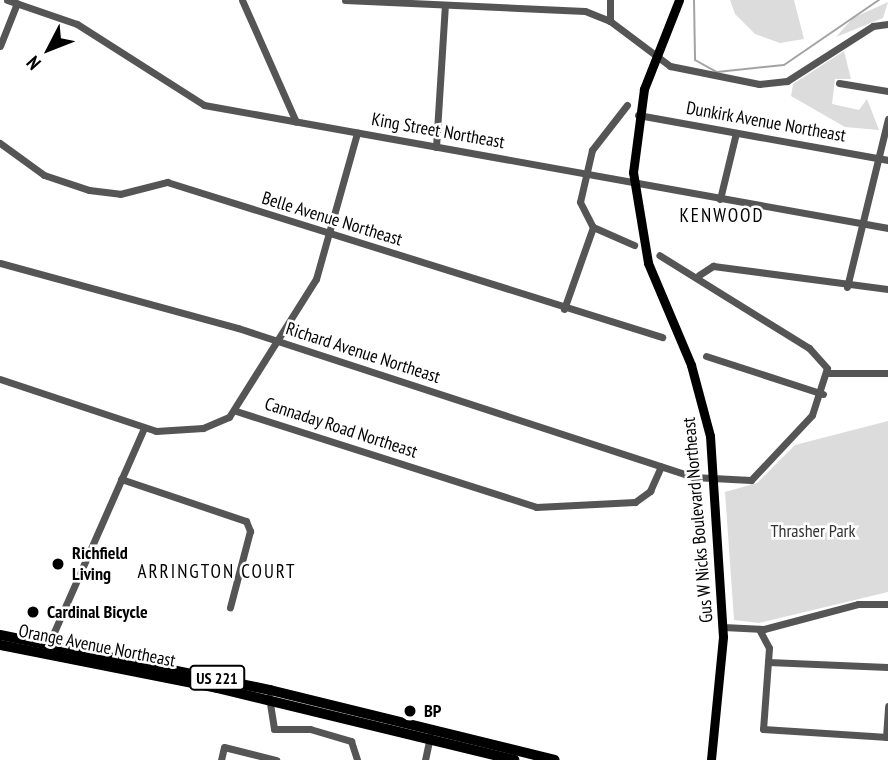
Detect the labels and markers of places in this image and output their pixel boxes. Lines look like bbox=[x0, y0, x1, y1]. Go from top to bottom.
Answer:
place label: Richfield Living bbox=[72, 543, 128, 586]
marker: Richfield Living bbox=[50, 556, 66, 572]
place label: Cardinal Bicycle bbox=[47, 601, 148, 623]
marker: Cardinal Bicycle bbox=[25, 604, 41, 620]
place label: BP bbox=[424, 700, 441, 722]
marker: BP bbox=[402, 703, 418, 719]

